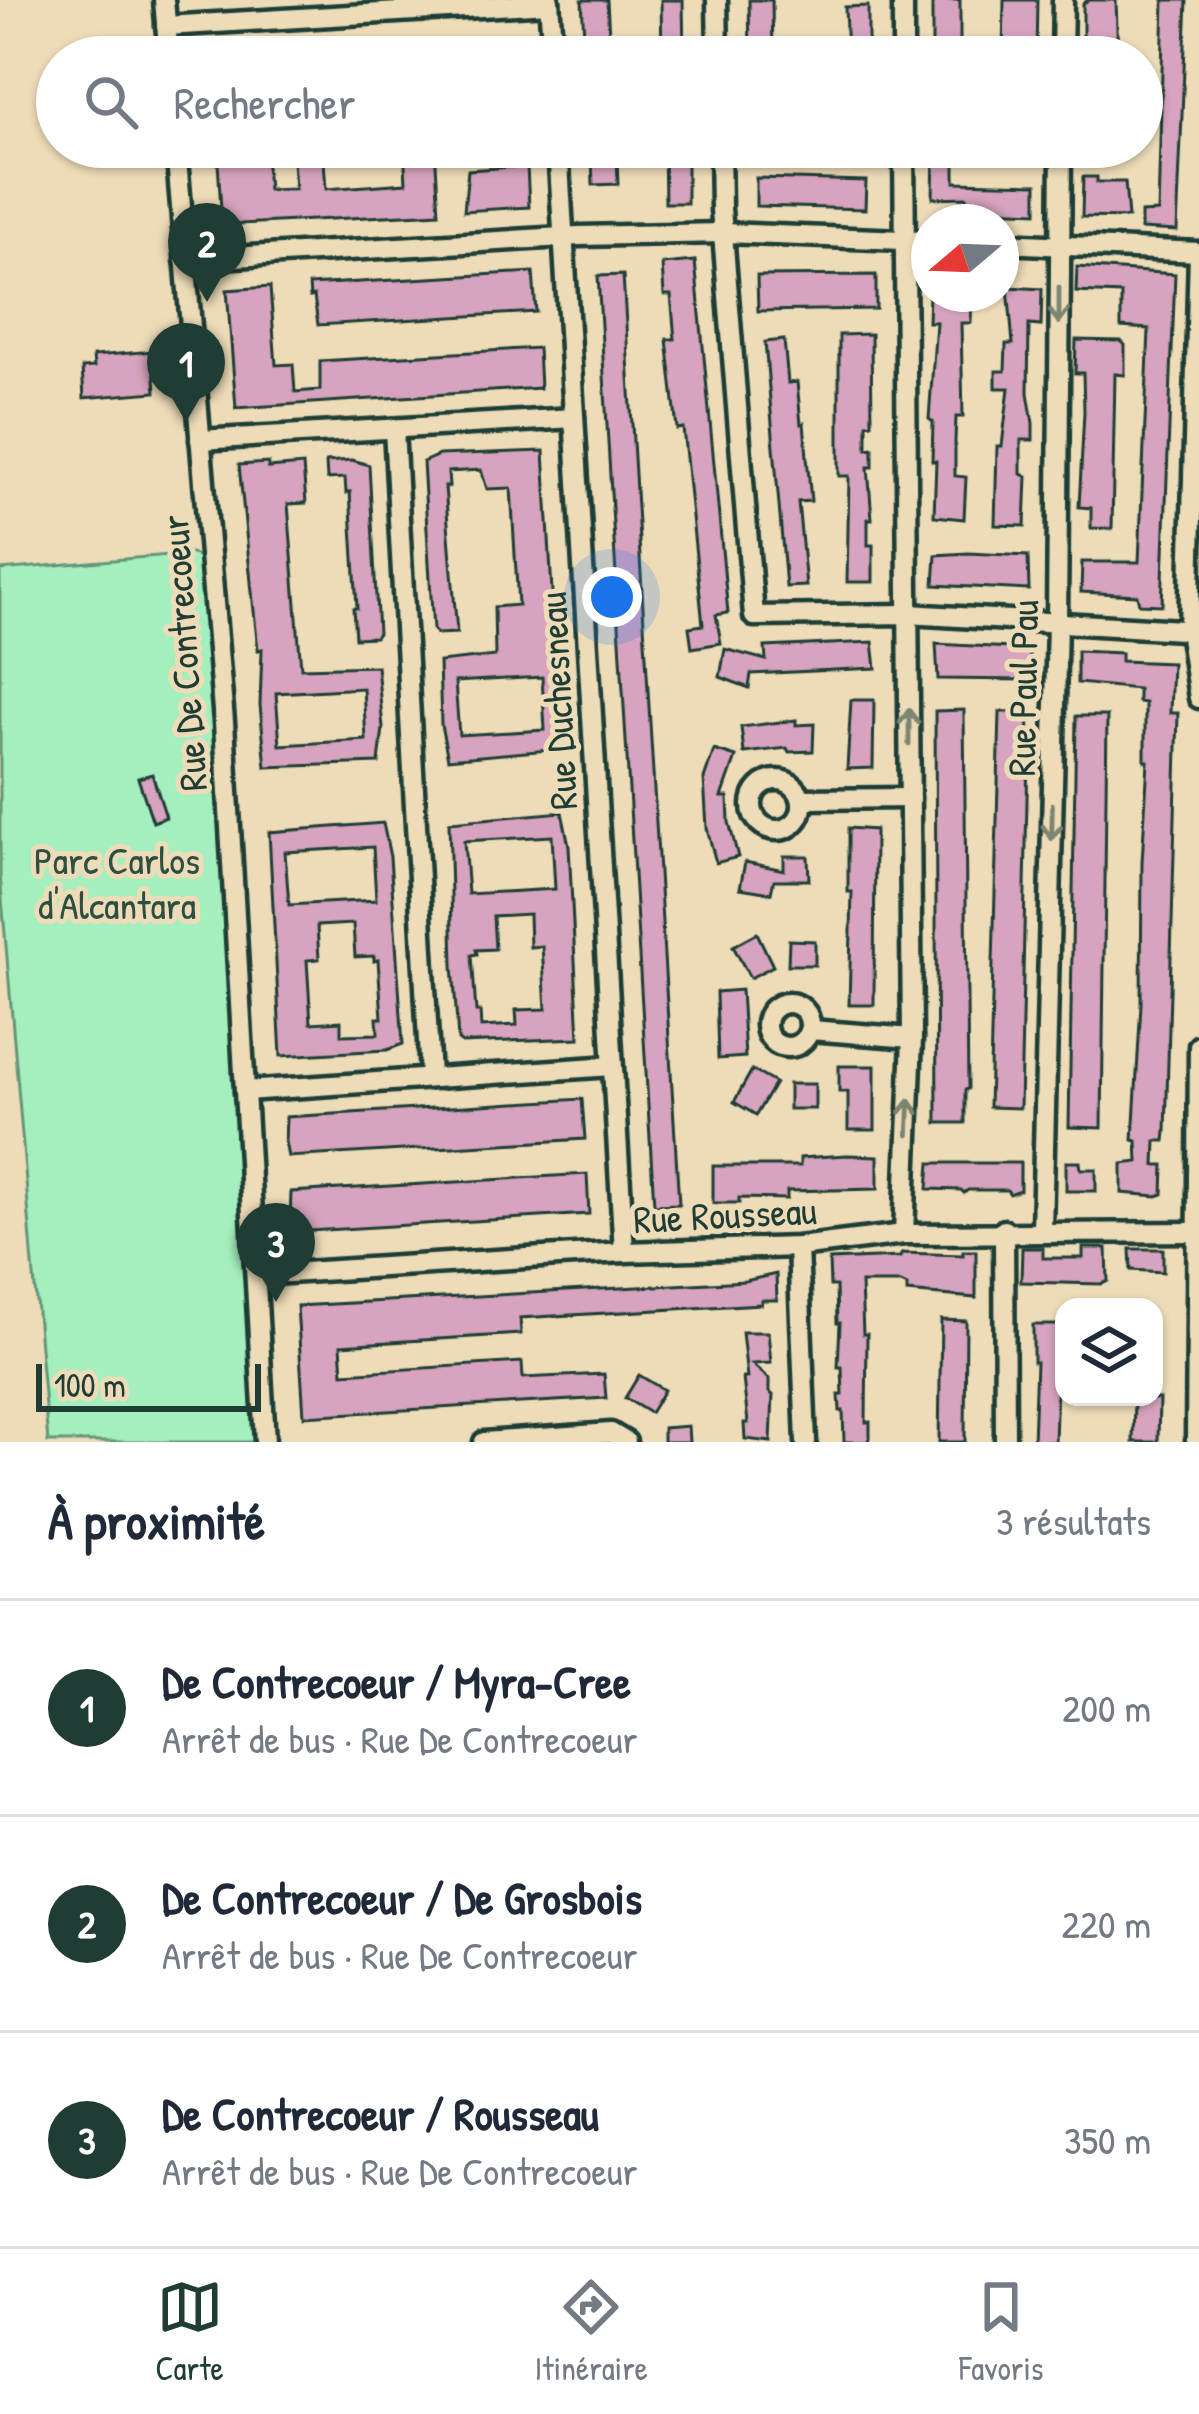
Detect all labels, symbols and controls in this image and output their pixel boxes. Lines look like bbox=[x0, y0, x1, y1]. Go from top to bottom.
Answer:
search box bbox=[36, 36, 1163, 168]
icon: search bbox=[78, 69, 144, 135]
text: Rechercher bbox=[174, 72, 356, 133]
pin: 2 bbox=[168, 203, 246, 302]
north arrow bbox=[911, 204, 1019, 312]
one-way arrow bbox=[1048, 286, 1070, 325]
pin: 1 bbox=[147, 323, 225, 422]
street label: Rue De Contrecoeur bbox=[147, 513, 219, 793]
your location bbox=[582, 567, 642, 627]
street label: Rue Duchesneau bbox=[525, 591, 589, 811]
street label: Rue Paul Pau bbox=[994, 599, 1050, 777]
one-way arrow bbox=[898, 708, 920, 747]
one-way arrow bbox=[1041, 802, 1064, 841]
park label: Parc Carlos d'Alcantara bbox=[34, 833, 200, 931]
one-way arrow bbox=[898, 1098, 921, 1137]
street label: Rue Rousseau bbox=[632, 1183, 818, 1245]
pin: 3 bbox=[237, 1203, 315, 1302]
map controls bbox=[1055, 1298, 1163, 1406]
button: layers bbox=[1055, 1298, 1163, 1406]
scale bar bbox=[36, 1358, 261, 1411]
text: 100 m bbox=[54, 1363, 126, 1407]
text: À proximité bbox=[48, 1486, 265, 1555]
text: 3 résultats bbox=[996, 1494, 1151, 1547]
text: De Contrecoeur / Myra-Cree bbox=[162, 1651, 631, 1712]
text: 1 bbox=[80, 1681, 94, 1734]
text: 200 m bbox=[1062, 1681, 1151, 1734]
text: Arrêt de bus · Rue De Contrecoeur bbox=[162, 1712, 638, 1765]
text: De Contrecoeur / De Grosbois bbox=[162, 1867, 642, 1928]
text: 2 bbox=[78, 1897, 96, 1950]
text: 220 m bbox=[1062, 1897, 1151, 1950]
text: Arrêt de bus · Rue De Contrecoeur bbox=[162, 1928, 638, 1981]
text: De Contrecoeur / Rousseau bbox=[162, 2083, 599, 2144]
text: 3 bbox=[78, 2113, 96, 2166]
text: 350 m bbox=[1064, 2113, 1151, 2166]
text: Arrêt de bus · Rue De Contrecoeur bbox=[162, 2144, 638, 2197]
tab: Carte bbox=[155, 2274, 224, 2390]
tab: Itinéraire bbox=[535, 2274, 648, 2390]
tab: Favoris bbox=[959, 2274, 1044, 2390]

